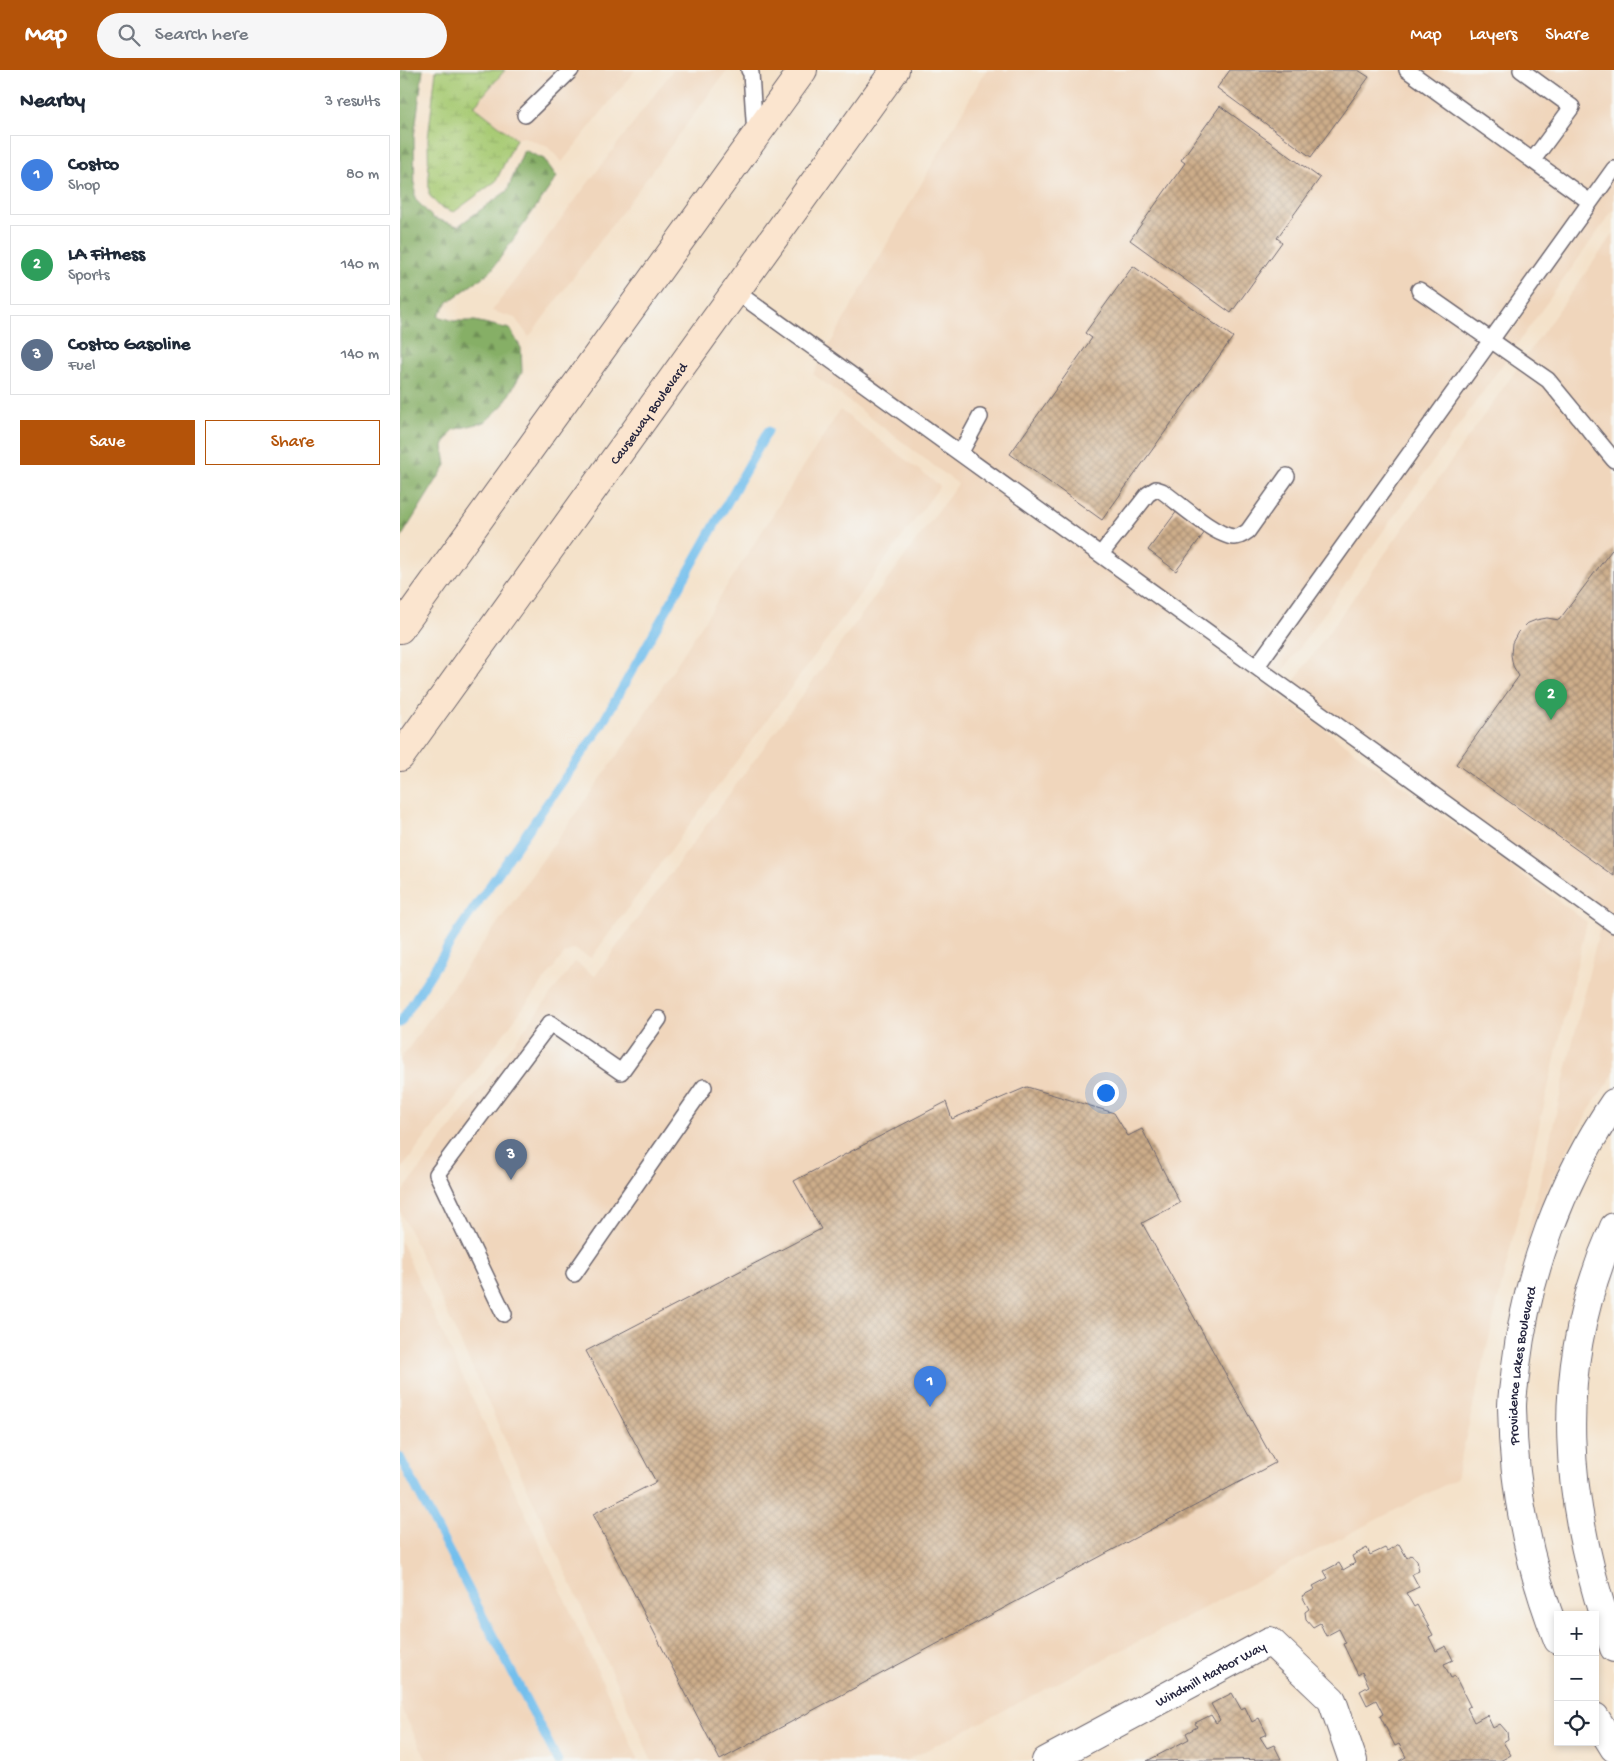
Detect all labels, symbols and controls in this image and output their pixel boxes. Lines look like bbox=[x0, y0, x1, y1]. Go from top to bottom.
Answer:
search box bbox=[97, 13, 447, 58]
text: Map bbox=[25, 21, 67, 50]
icon: search bbox=[115, 21, 143, 49]
text: Search here bbox=[155, 24, 248, 47]
text: Map bbox=[1410, 25, 1442, 46]
text: Layers bbox=[1470, 25, 1517, 46]
text: Share bbox=[1545, 25, 1589, 46]
text: Nearby bbox=[20, 90, 85, 115]
text: 3 results bbox=[325, 93, 380, 112]
text: Costco bbox=[68, 154, 119, 177]
text: 1 bbox=[34, 166, 40, 185]
text: 80 m bbox=[346, 166, 379, 185]
text: Shop bbox=[68, 177, 100, 196]
text: LA Fitness bbox=[68, 244, 145, 267]
text: 2 bbox=[33, 256, 41, 275]
text: 140 m bbox=[341, 256, 379, 275]
text: Sports bbox=[68, 267, 110, 286]
text: Costco Gasoline bbox=[68, 334, 190, 357]
text: 3 bbox=[33, 346, 41, 365]
text: 140 m bbox=[341, 346, 379, 365]
text: Fuel bbox=[68, 357, 95, 376]
street label: Causeway Boulevard bbox=[607, 359, 693, 469]
button: Save bbox=[20, 420, 195, 465]
button: Share bbox=[205, 420, 380, 465]
pin: 2 bbox=[1535, 679, 1567, 720]
your location bbox=[1093, 1080, 1119, 1106]
pin: 3 bbox=[495, 1139, 527, 1180]
street label: Providence Lakes Boulevard bbox=[1506, 1283, 1542, 1446]
pin: 1 bbox=[914, 1366, 946, 1407]
map controls bbox=[1554, 1611, 1599, 1746]
button: + bbox=[1554, 1611, 1599, 1656]
street label: Windmill Harbor Way bbox=[1153, 1639, 1269, 1712]
button: − bbox=[1554, 1656, 1599, 1701]
button: locate bbox=[1554, 1701, 1599, 1746]

